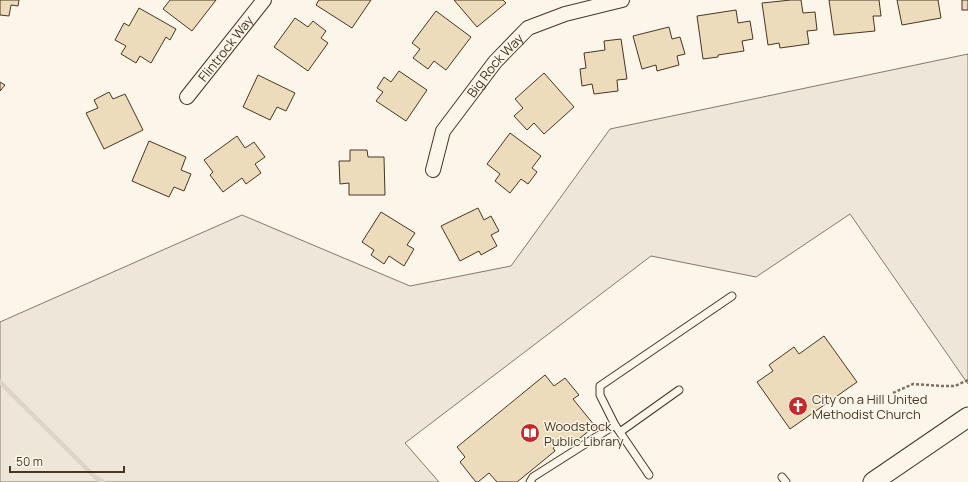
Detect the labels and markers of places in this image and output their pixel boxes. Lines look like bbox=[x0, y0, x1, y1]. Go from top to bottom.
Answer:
place label: City on a Hill United Methodist Church bbox=[812, 390, 927, 423]
church icon: City on a Hill United Methodist Church bbox=[787, 395, 809, 417]
place label: Woodstock Public Library bbox=[544, 417, 624, 450]
library icon: Woodstock Public Library bbox=[519, 422, 541, 444]

